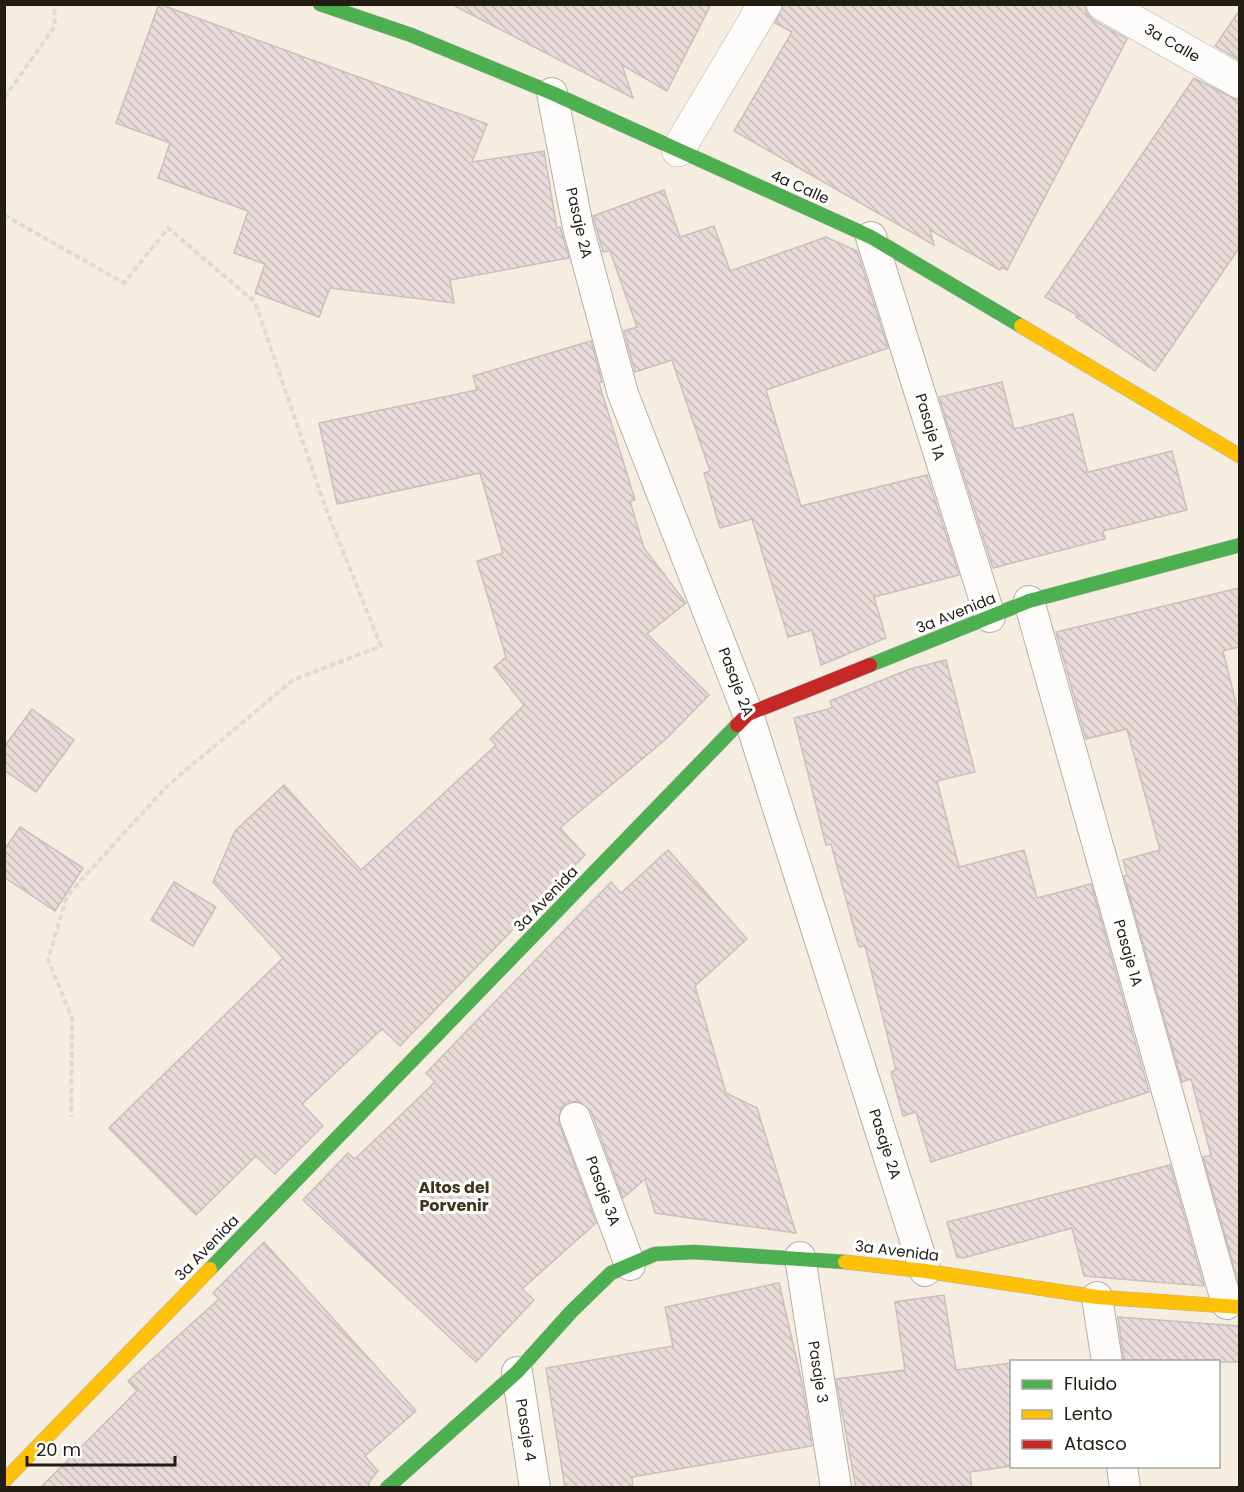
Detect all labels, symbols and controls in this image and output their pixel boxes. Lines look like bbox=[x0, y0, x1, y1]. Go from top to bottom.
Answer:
street label: 3a Calle bbox=[1140, 18, 1204, 67]
street label: 4a Calle bbox=[768, 164, 833, 209]
street label: Pasaje 2A bbox=[561, 185, 598, 261]
street label: Pasaje 1A bbox=[910, 391, 951, 463]
street label: 3a Avenida bbox=[913, 587, 999, 638]
street label: Pasaje 2A bbox=[714, 644, 759, 719]
street label: 3a Avenida bbox=[509, 861, 583, 936]
street label: Pasaje 1A bbox=[1109, 917, 1148, 989]
street label: Pasaje 2A bbox=[864, 1106, 907, 1182]
street label: Pasaje 3A bbox=[581, 1153, 626, 1229]
district label: Altos del Porvenir bbox=[419, 1176, 489, 1217]
street label: 3a Avenida bbox=[170, 1210, 244, 1285]
street label: 3a Avenida bbox=[854, 1235, 940, 1266]
street label: Pasaje 3 bbox=[803, 1339, 834, 1405]
legend bbox=[1010, 1360, 1220, 1468]
text: Fluido bbox=[1064, 1371, 1117, 1396]
street label: Pasaje 4 bbox=[511, 1397, 542, 1463]
text: Lento bbox=[1064, 1401, 1113, 1426]
scale bar bbox=[27, 1429, 176, 1467]
text: Atasco bbox=[1064, 1431, 1127, 1456]
text: 20 m bbox=[36, 1437, 81, 1462]

